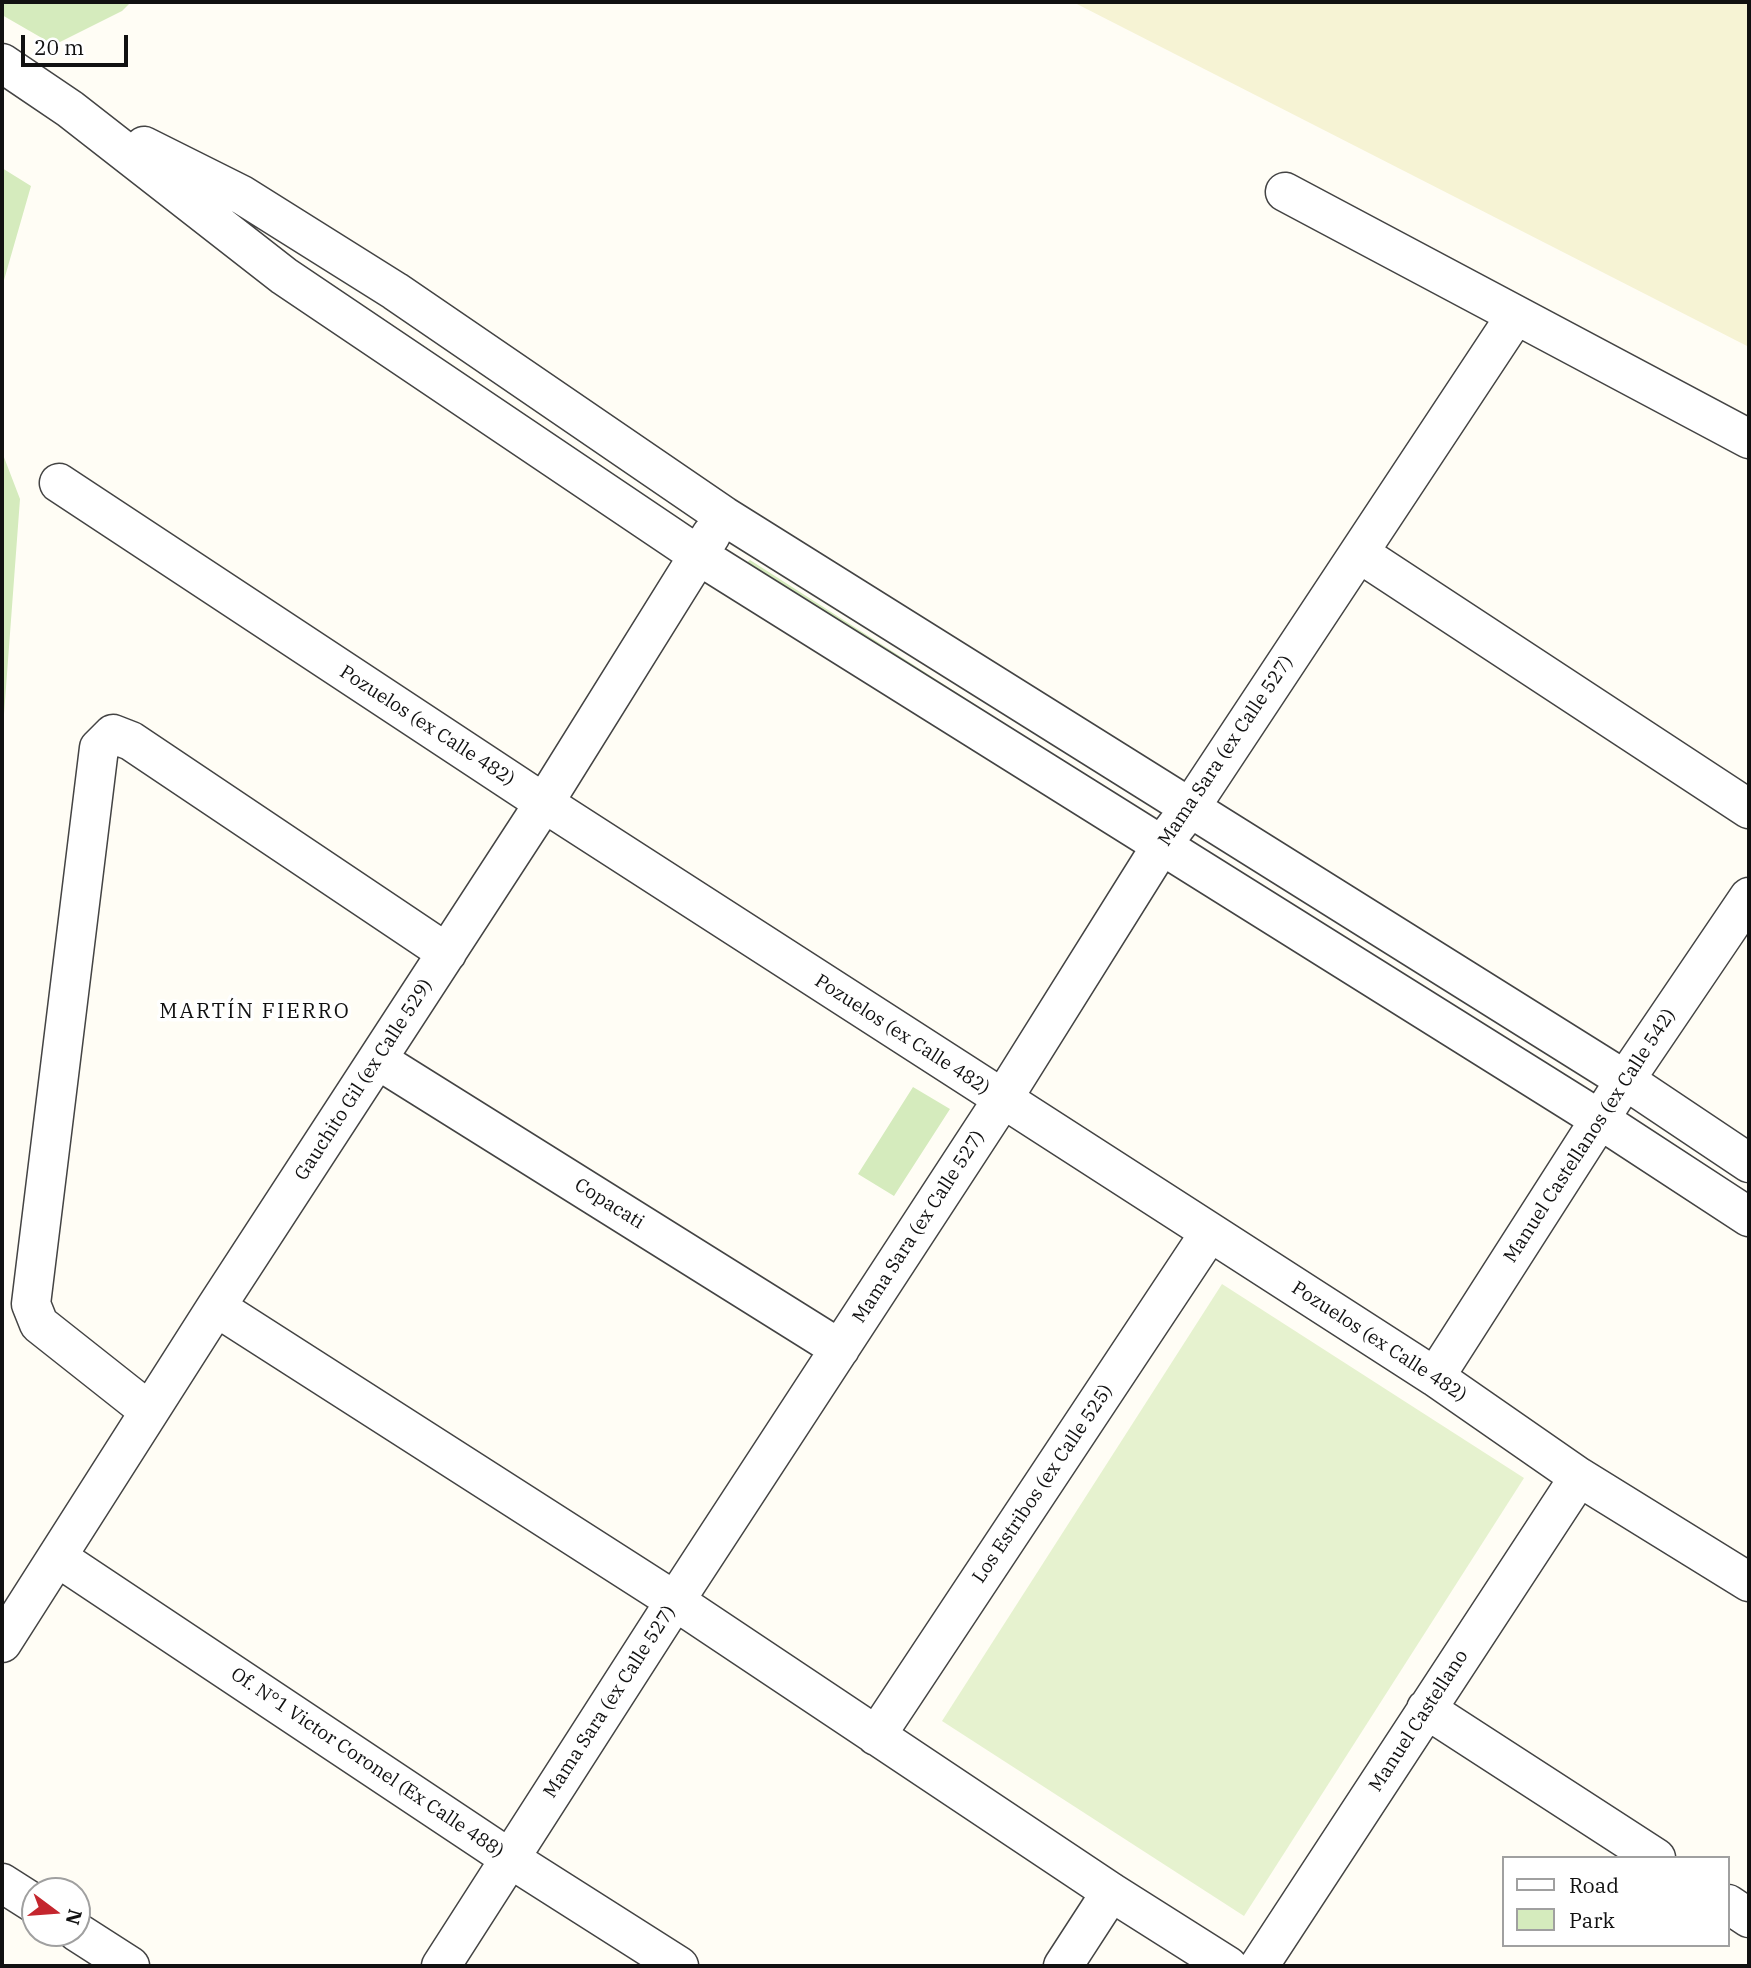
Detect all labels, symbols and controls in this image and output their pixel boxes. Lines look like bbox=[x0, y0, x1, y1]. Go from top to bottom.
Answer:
scale bar bbox=[24, 21, 131, 65]
text: 20 m bbox=[34, 33, 84, 61]
street label: Mama Sara (ex Calle 527) bbox=[1154, 651, 1298, 851]
street label: Pozuelos (ex Calle 482) bbox=[335, 661, 519, 791]
street label: Pozuelos (ex Calle 482) bbox=[810, 970, 994, 1100]
street label: Gauchito Gil (ex Calle 529) bbox=[290, 975, 438, 1185]
district label: MARTÍN FIERRO bbox=[161, 999, 349, 1025]
street label: Manuel Castellanos (ex Calle 542) bbox=[1499, 1005, 1681, 1267]
street label: Mama Sara (ex Calle 527) bbox=[848, 1127, 990, 1327]
street label: Copacati bbox=[570, 1174, 648, 1234]
street label: Pozuelos (ex Calle 482) bbox=[1287, 1277, 1471, 1407]
street label: Los Estribos (ex Calle 525) bbox=[968, 1380, 1118, 1588]
street label: Mama Sara (ex Calle 527) bbox=[539, 1602, 681, 1802]
street label: Manuel Castellano bbox=[1365, 1646, 1473, 1796]
street label: Of. N°1 Victor Coronel (Ex Calle 488) bbox=[226, 1663, 508, 1863]
legend bbox=[1502, 1856, 1730, 1947]
text: Road bbox=[1569, 1871, 1619, 1899]
north arrow bbox=[21, 1877, 91, 1947]
text: Park bbox=[1569, 1906, 1615, 1934]
text: N bbox=[61, 1907, 88, 1928]

